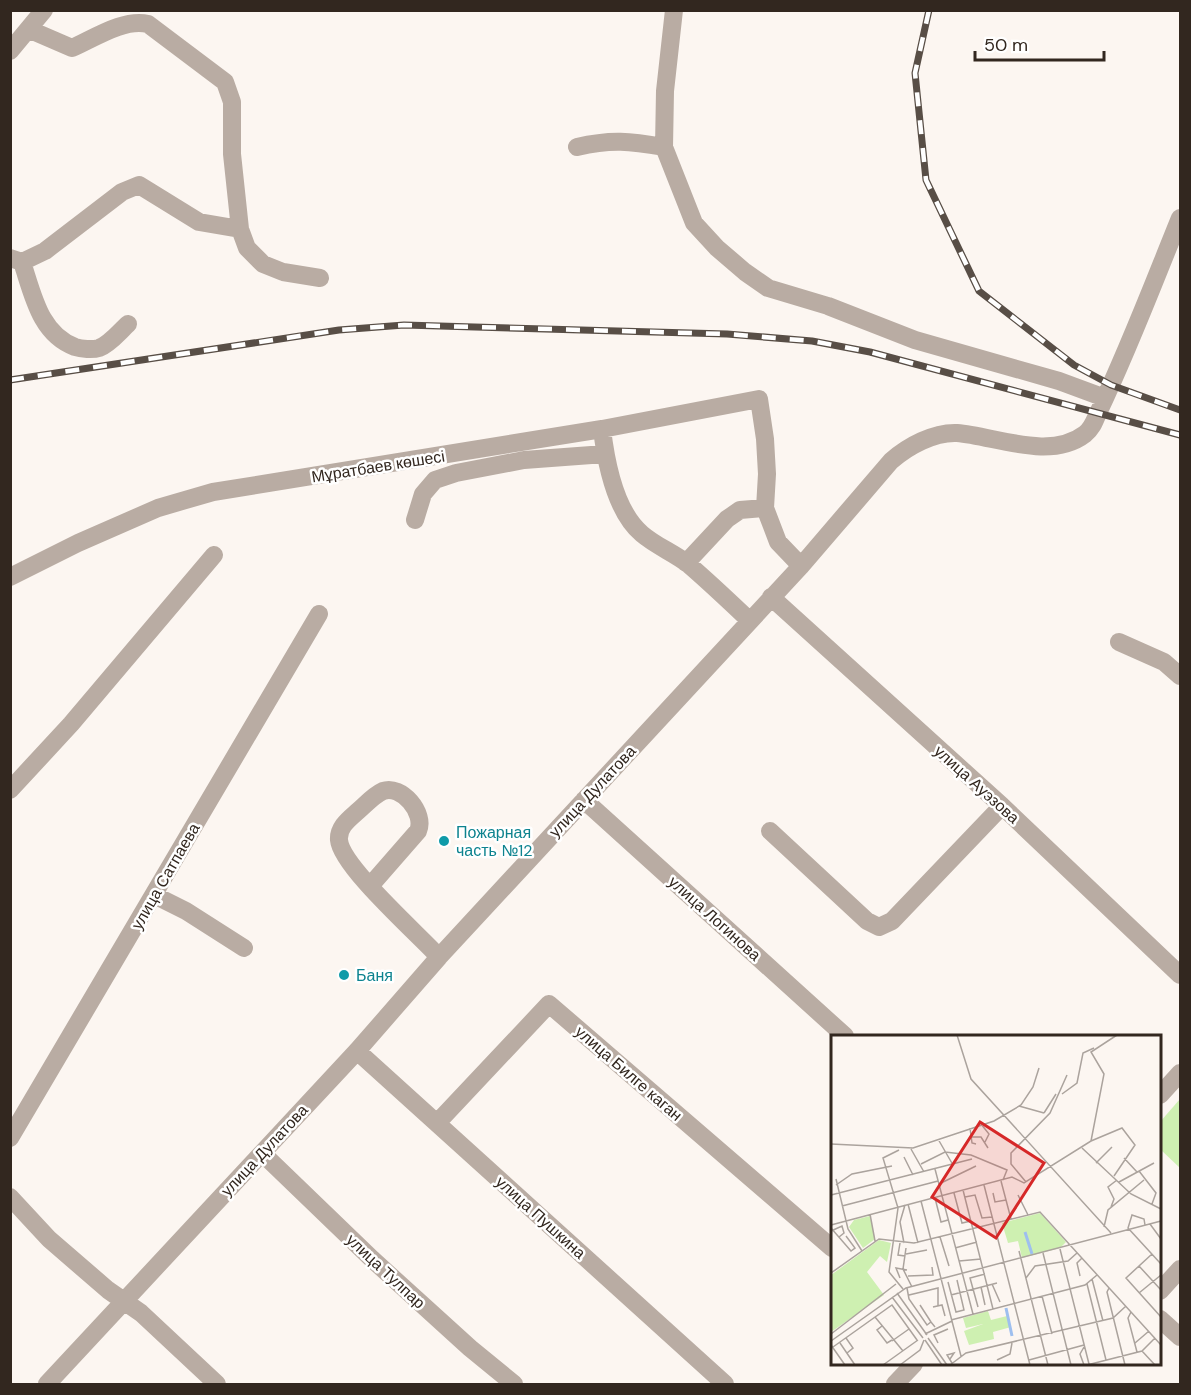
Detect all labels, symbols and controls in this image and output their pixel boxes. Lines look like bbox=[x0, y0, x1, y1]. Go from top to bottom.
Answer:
scale bar bbox=[975, 24, 1104, 62]
text: 50 m bbox=[984, 33, 1028, 57]
street label: Мұратбаев көшесі bbox=[310, 446, 446, 487]
street label: улица Ауэзова bbox=[930, 740, 1024, 828]
street label: улица Дулатова bbox=[544, 741, 640, 842]
street label: улица Сатпаева bbox=[126, 819, 204, 933]
place label: Пожарная часть №12 bbox=[456, 822, 533, 861]
marker: Пожарная часть №12 bbox=[437, 834, 451, 848]
street label: улица Логинова bbox=[664, 871, 765, 966]
place label: Баня bbox=[356, 965, 393, 986]
marker: Баня bbox=[337, 968, 351, 982]
street label: улица Билге каган bbox=[571, 1021, 687, 1126]
inset map bbox=[831, 1035, 1161, 1365]
street label: улица Дулатова bbox=[216, 1100, 312, 1201]
street label: улица Пушкина bbox=[491, 1171, 590, 1263]
street label: улица Тулпар bbox=[342, 1229, 430, 1313]

